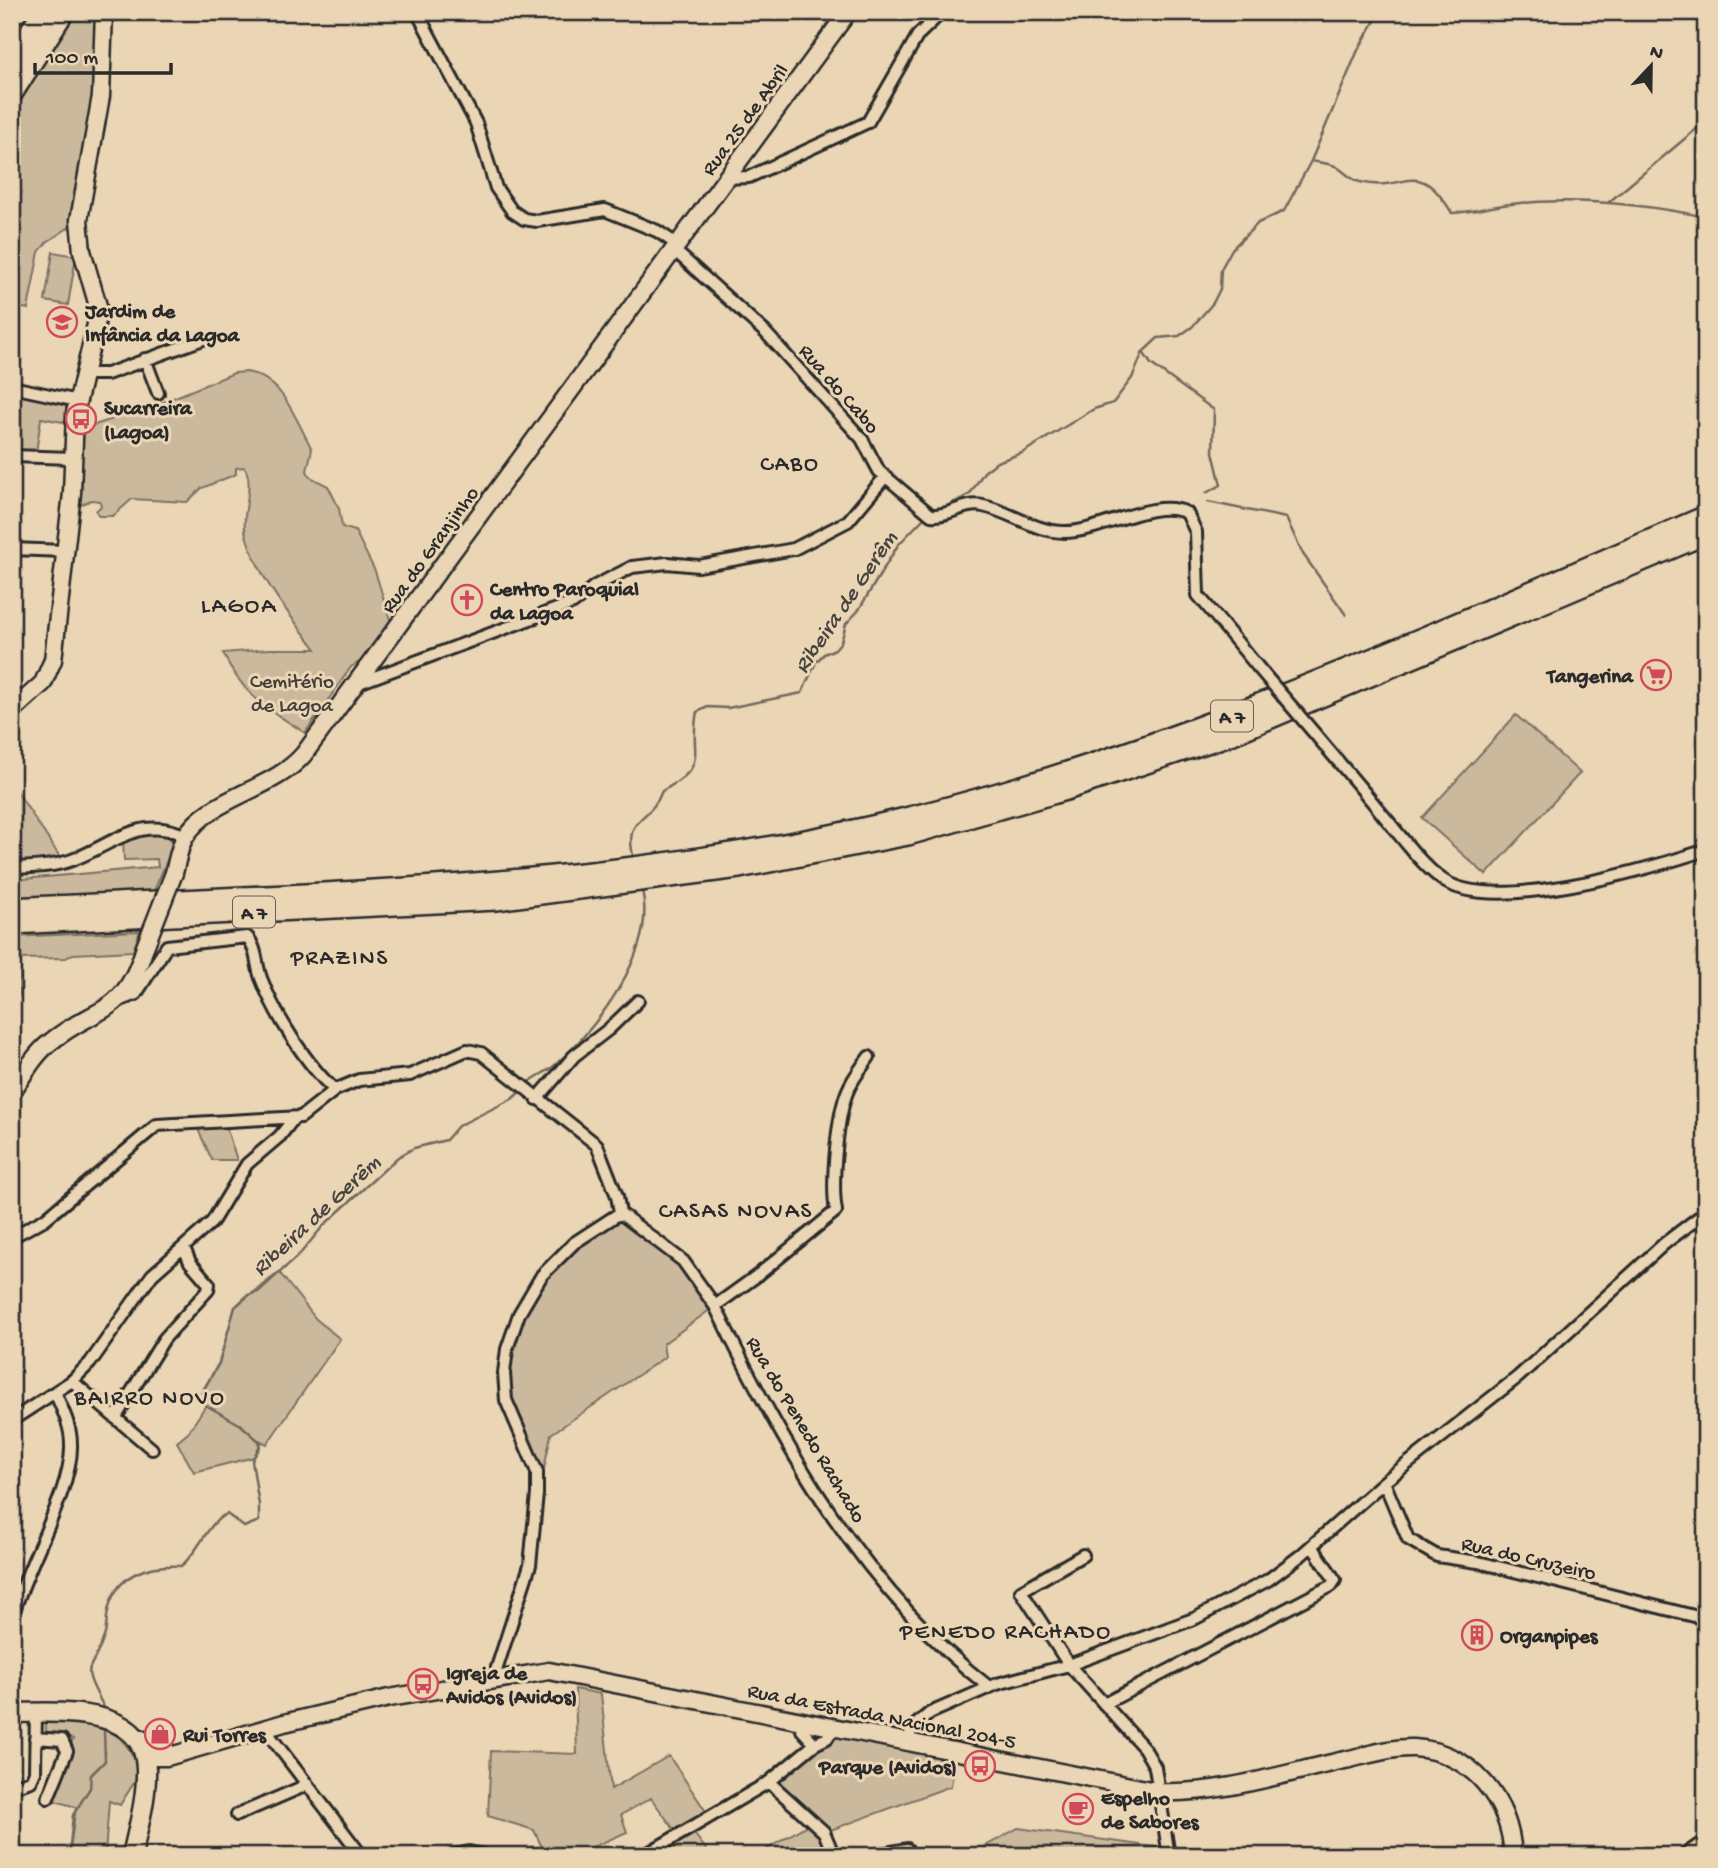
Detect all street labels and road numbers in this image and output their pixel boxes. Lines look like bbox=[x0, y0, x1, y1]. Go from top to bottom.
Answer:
street label: Rua 25 de Abril bbox=[698, 60, 796, 182]
street label: Rua do Cabo bbox=[792, 340, 883, 440]
street label: Rua do Granjinho bbox=[377, 483, 486, 619]
road number: A 7 bbox=[1211, 701, 1253, 732]
road number: A 7 bbox=[233, 896, 275, 928]
street label: Rua do Penedo Rachado bbox=[738, 1333, 870, 1529]
street label: Rua do Cruzeiro bbox=[1458, 1533, 1598, 1588]
street label: Rua da Estrada Nacional 204-5 bbox=[745, 1680, 1018, 1757]

